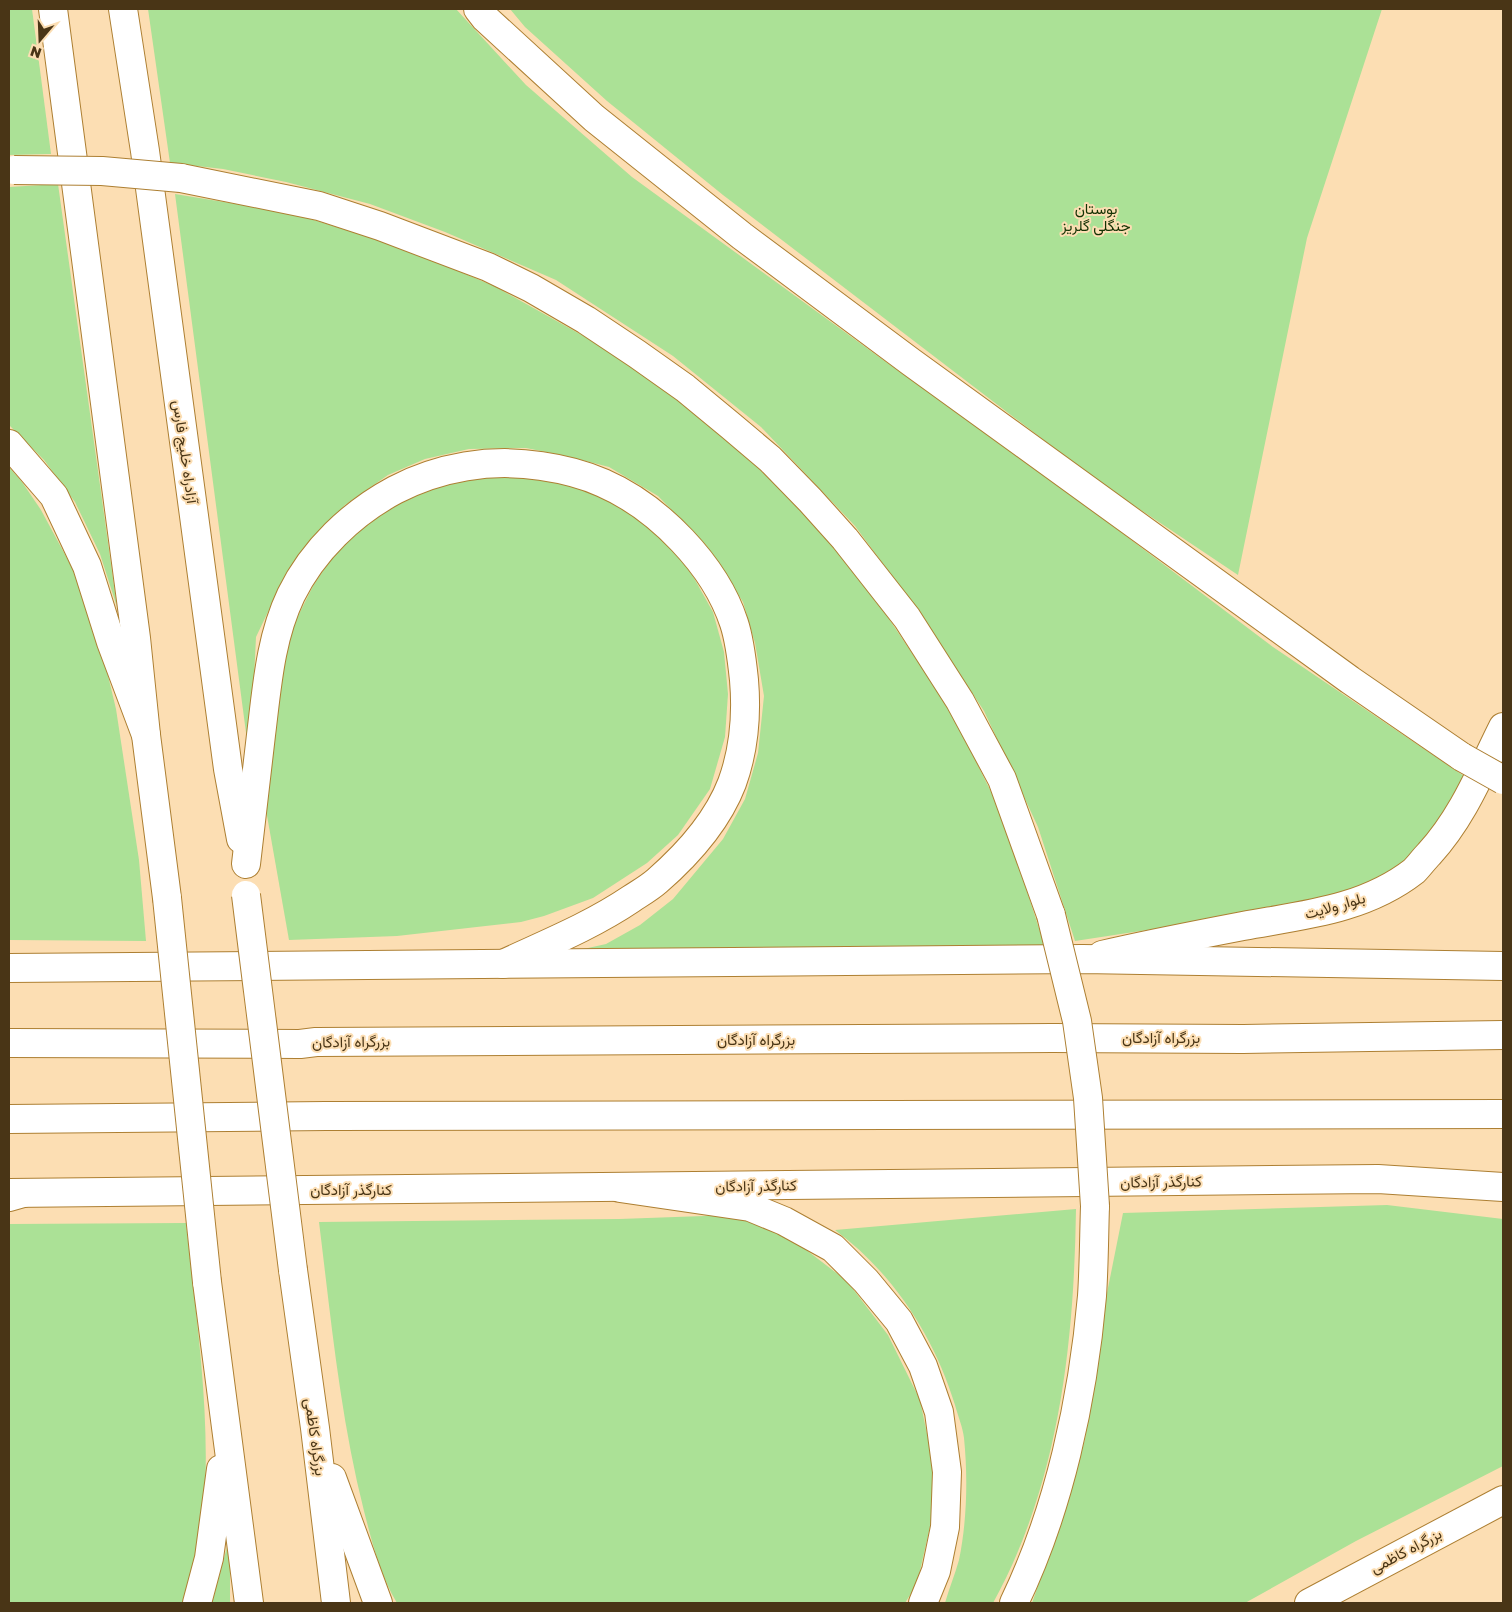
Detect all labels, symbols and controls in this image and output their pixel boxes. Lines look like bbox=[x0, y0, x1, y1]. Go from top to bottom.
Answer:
north arrow bbox=[15, 15, 65, 65]
text: N bbox=[28, 43, 43, 63]
park label: بوستان جنگلی گلریز bbox=[1060, 199, 1131, 236]
street label: آزادراه خلیج فارس bbox=[167, 399, 202, 507]
street label: بلوار ولایت bbox=[1302, 888, 1367, 923]
street label: بزرگراه آزادگان bbox=[1122, 1028, 1200, 1047]
street label: بزرگراه آزادگان bbox=[717, 1030, 795, 1049]
street label: بزرگراه آزادگان bbox=[312, 1031, 390, 1052]
street label: کنارگذر آزادگان bbox=[1120, 1171, 1202, 1192]
street label: کنارگذر آزادگان bbox=[715, 1175, 797, 1196]
street label: کنارگذر آزادگان bbox=[310, 1180, 392, 1199]
street label: بزرگراه کاظمی bbox=[300, 1397, 330, 1477]
street label: بزرگراه کاظمی bbox=[1367, 1524, 1445, 1578]

